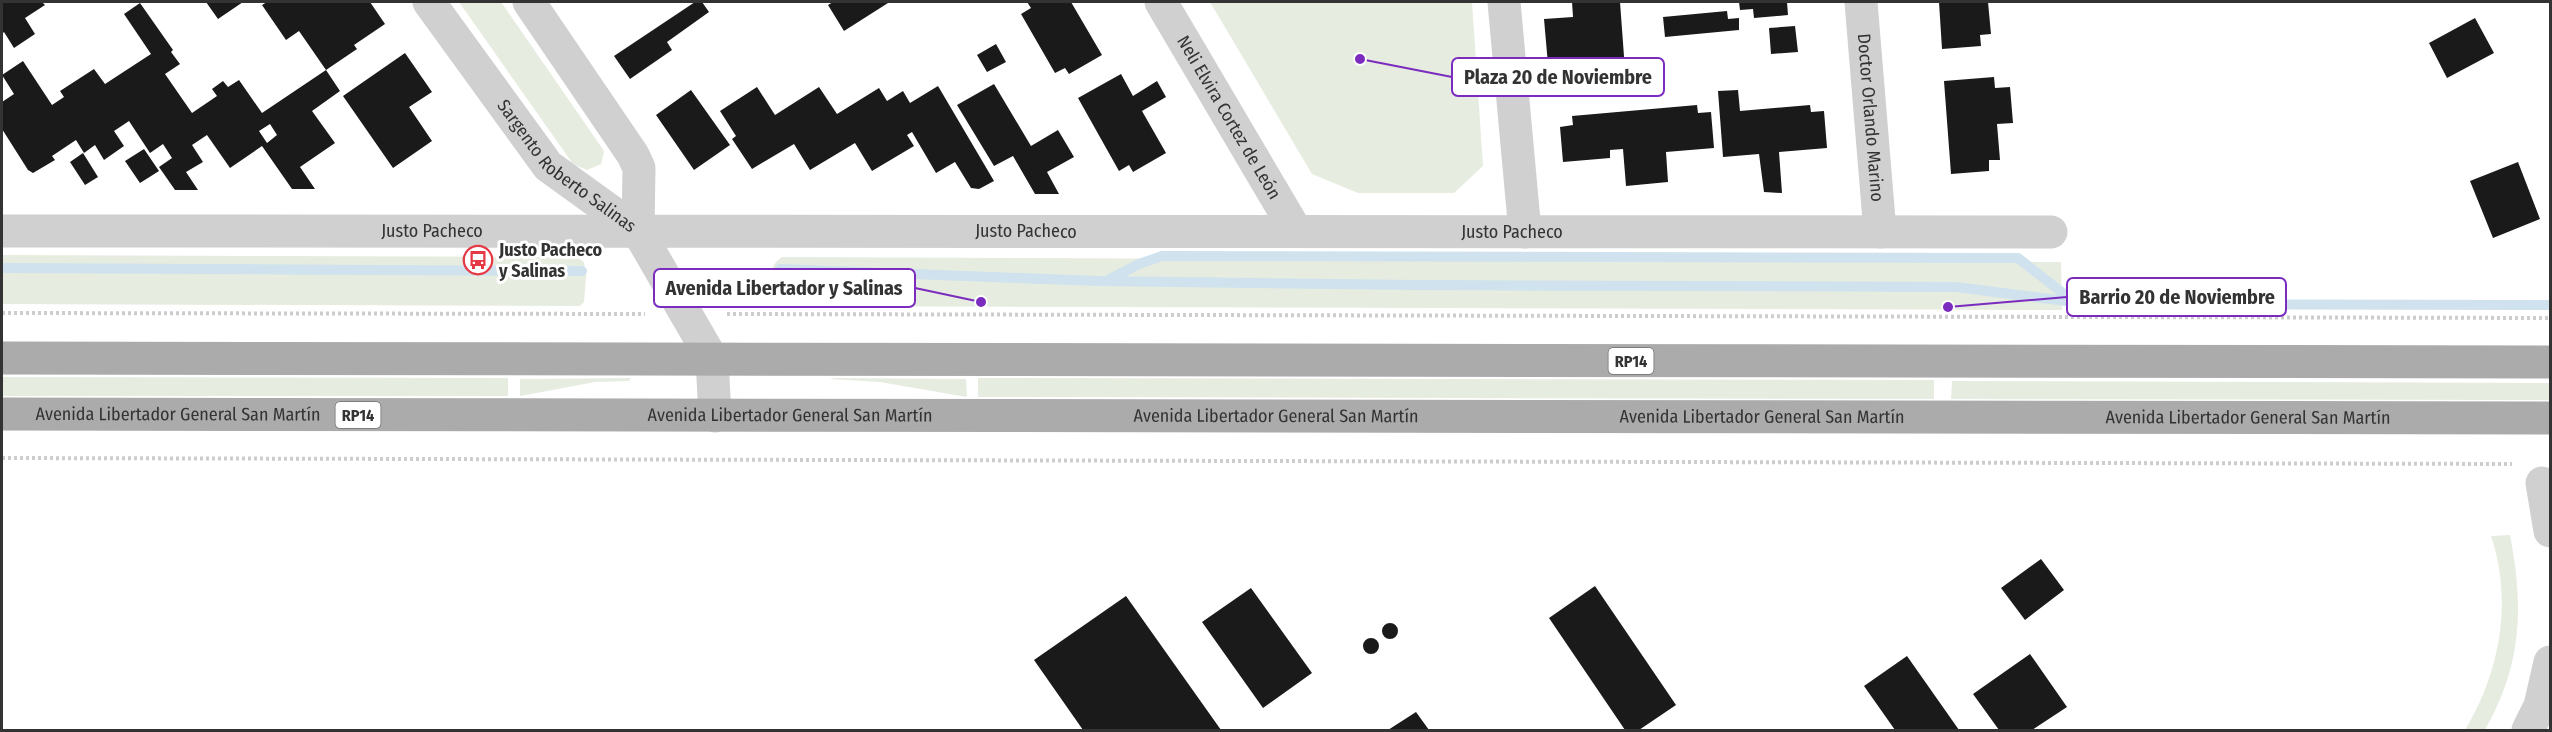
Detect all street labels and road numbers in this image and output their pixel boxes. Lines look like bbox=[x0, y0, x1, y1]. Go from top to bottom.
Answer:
street label: Neli Elvira Cortez de León bbox=[1172, 32, 1286, 203]
street label: Doctor Orlando Marino bbox=[1853, 33, 1888, 203]
street label: Sargento Roberto Salinas bbox=[492, 95, 641, 237]
street label: Justo Pacheco bbox=[381, 220, 483, 242]
street label: Justo Pacheco bbox=[975, 220, 1077, 243]
street label: Justo Pacheco bbox=[1461, 221, 1563, 243]
road number: RP14 bbox=[1608, 348, 1654, 374]
road number: RP14 bbox=[336, 402, 380, 428]
street label: Avenida Libertador General San Martín bbox=[35, 403, 321, 426]
street label: Avenida Libertador General San Martín bbox=[647, 404, 933, 426]
street label: Avenida Libertador General San Martín bbox=[1133, 405, 1419, 427]
street label: Avenida Libertador General San Martín bbox=[1619, 406, 1905, 428]
street label: Avenida Libertador General San Martín bbox=[2105, 406, 2391, 429]

